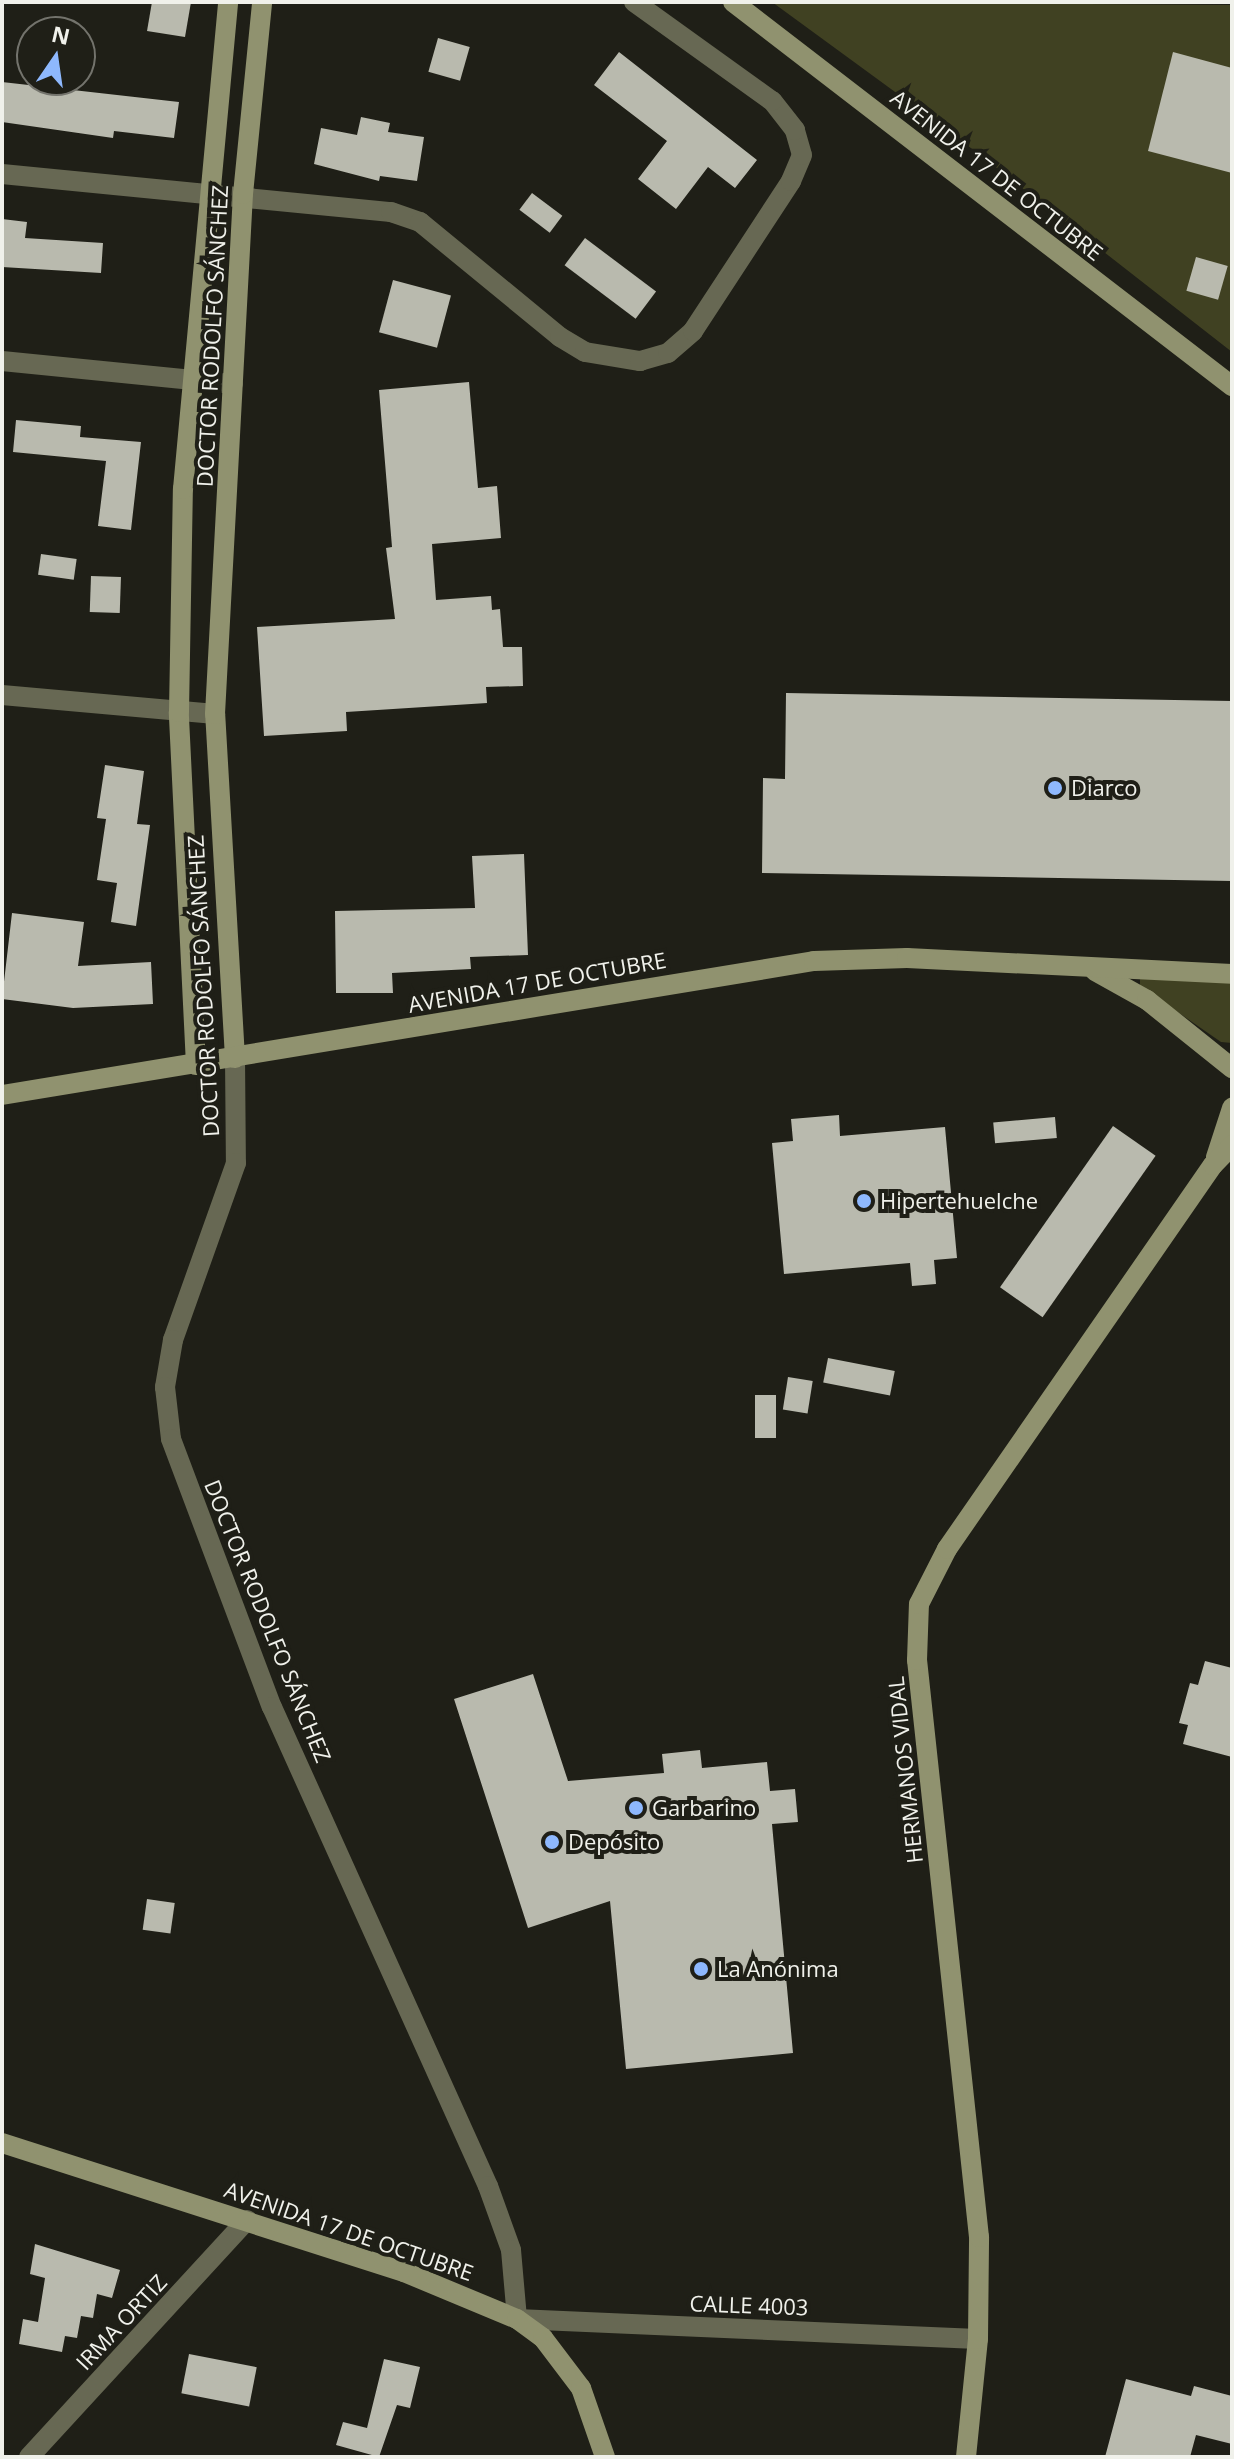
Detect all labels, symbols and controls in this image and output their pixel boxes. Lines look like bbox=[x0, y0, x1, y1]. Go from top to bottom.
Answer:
north arrow bbox=[16, 16, 96, 96]
text: N bbox=[49, 18, 73, 51]
street label: AVENIDA 17 DE OCTUBRE bbox=[886, 84, 1108, 266]
street label: DOCTOR RODOLFO SÁNCHEZ bbox=[191, 184, 233, 488]
place label: Diarco bbox=[1071, 775, 1138, 801]
marker: Diarco bbox=[1046, 779, 1064, 797]
street label: DOCTOR RODOLFO SÁNCHEZ bbox=[182, 834, 224, 1138]
street label: AVENIDA 17 DE OCTUBRE bbox=[406, 946, 668, 1018]
place label: Hipertehuelche bbox=[880, 1188, 1038, 1214]
marker: Hipertehuelche bbox=[855, 1192, 873, 1210]
street label: DOCTOR RODOLFO SÁNCHEZ bbox=[199, 1476, 337, 1766]
street label: HERMANOS VIDAL bbox=[882, 1675, 928, 1865]
place label: Garbarino bbox=[652, 1795, 756, 1821]
marker: Garbarino bbox=[627, 1799, 645, 1817]
place label: Depósito bbox=[568, 1829, 660, 1855]
marker: Depósito bbox=[543, 1833, 561, 1851]
place label: La Anónima bbox=[717, 1956, 839, 1982]
marker: La Anónima bbox=[692, 1960, 710, 1978]
street label: AVENIDA 17 DE OCTUBRE bbox=[221, 2176, 477, 2286]
street label: IRMA ORTIZ bbox=[70, 2269, 172, 2375]
street label: CALLE 4003 bbox=[689, 2290, 809, 2320]

